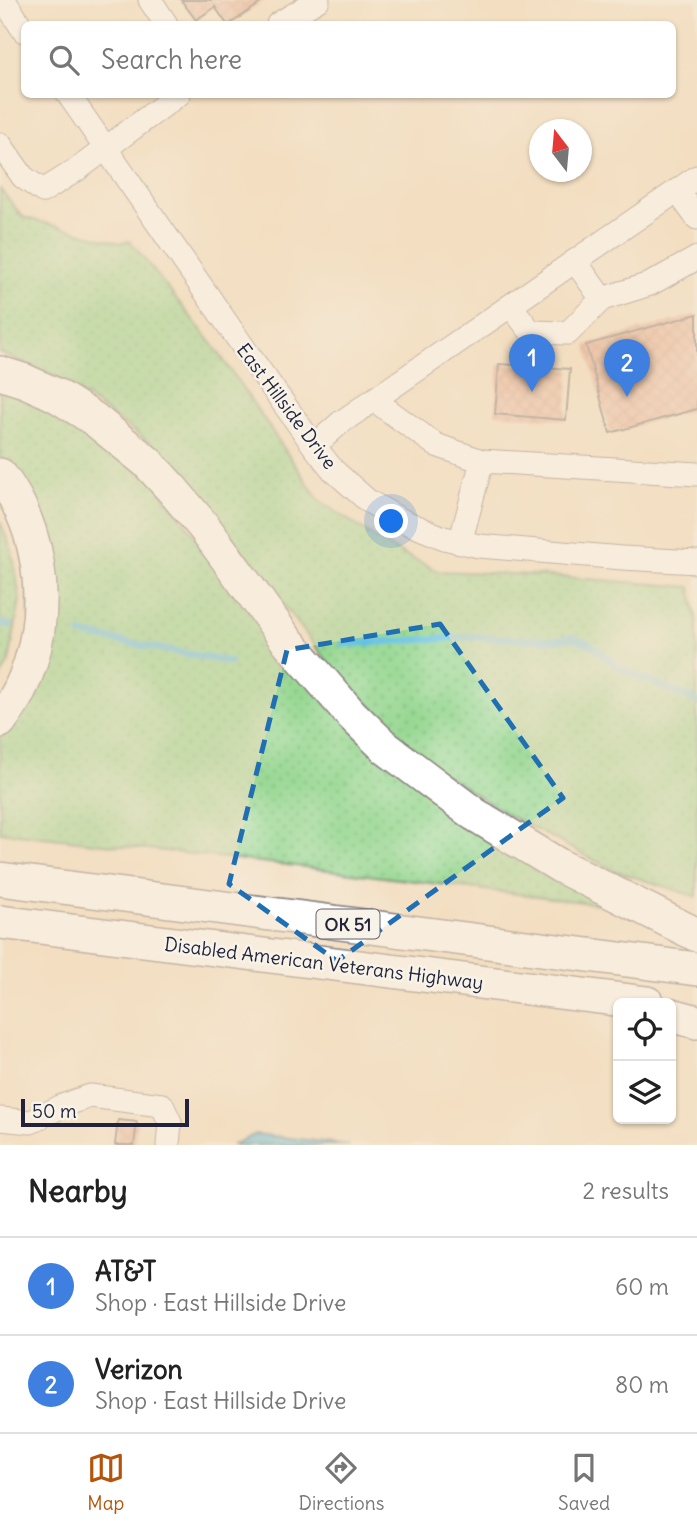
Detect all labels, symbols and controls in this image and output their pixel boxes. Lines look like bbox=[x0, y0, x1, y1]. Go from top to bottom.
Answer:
search box bbox=[21, 21, 676, 98]
icon: search bbox=[45, 41, 83, 79]
text: Search here bbox=[101, 43, 242, 76]
north arrow bbox=[529, 119, 592, 182]
pin: 1 bbox=[509, 334, 555, 392]
street label: East Hillside Drive bbox=[232, 338, 342, 474]
pin: 2 bbox=[604, 339, 650, 397]
your location bbox=[374, 504, 408, 538]
road number: OK 51 bbox=[316, 909, 380, 939]
street label: Disabled American Veterans Highway bbox=[163, 932, 485, 994]
map controls bbox=[613, 998, 676, 1124]
button: locate bbox=[613, 998, 676, 1061]
button: layers bbox=[613, 1061, 676, 1124]
scale bar bbox=[21, 1096, 189, 1128]
text: 50 m bbox=[32, 1099, 77, 1123]
text: Nearby bbox=[28, 1172, 128, 1210]
text: 2 results bbox=[583, 1176, 669, 1205]
text: AT&T bbox=[95, 1255, 156, 1288]
text: 1 bbox=[46, 1272, 56, 1301]
text: 60 m bbox=[615, 1272, 669, 1301]
text: Shop · East Hillside Drive bbox=[95, 1288, 346, 1317]
text: Verizon bbox=[95, 1353, 183, 1386]
text: 2 bbox=[45, 1370, 57, 1399]
text: 80 m bbox=[615, 1370, 669, 1399]
text: Shop · East Hillside Drive bbox=[95, 1386, 346, 1415]
tab: Map bbox=[87, 1449, 125, 1515]
tab: Directions bbox=[299, 1449, 384, 1515]
tab: Saved bbox=[558, 1449, 610, 1515]

